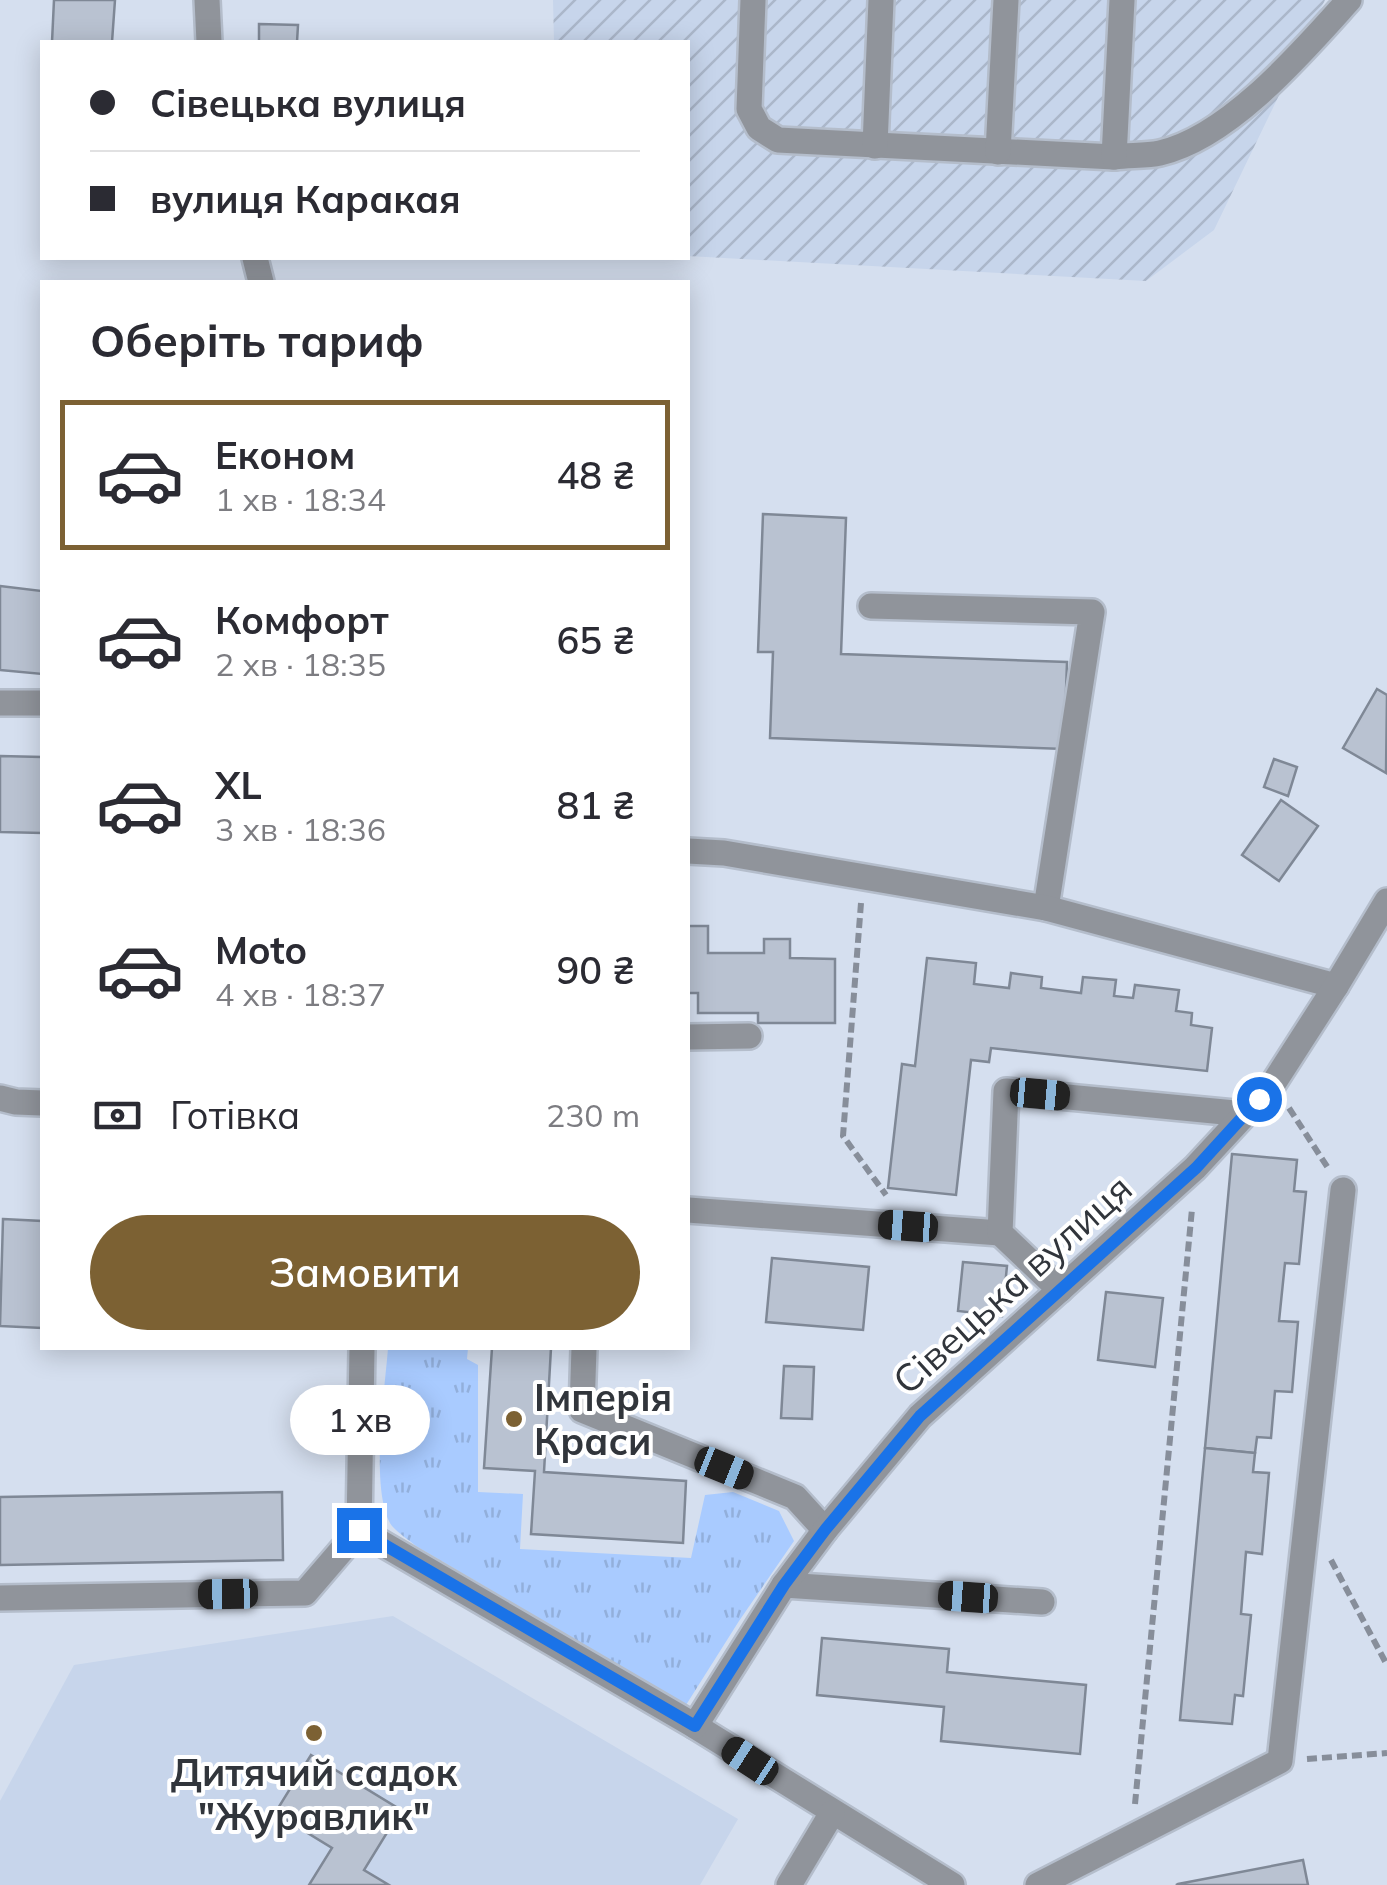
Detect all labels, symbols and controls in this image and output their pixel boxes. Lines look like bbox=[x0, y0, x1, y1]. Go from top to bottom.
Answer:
text: Сівецька вулиця bbox=[150, 79, 466, 127]
text: вулиця Каракая bbox=[150, 175, 461, 223]
text: Оберіть тариф bbox=[90, 312, 424, 368]
icon: car bbox=[95, 430, 185, 520]
text: Економ bbox=[215, 431, 355, 479]
text: 48 ₴ bbox=[556, 451, 635, 499]
text: 1 хв · 18:34 bbox=[215, 479, 386, 519]
icon: car bbox=[95, 595, 185, 685]
text: Комфорт bbox=[215, 596, 389, 644]
text: 65 ₴ bbox=[556, 616, 635, 664]
text: 2 хв · 18:35 bbox=[215, 644, 386, 684]
icon: car bbox=[95, 760, 185, 850]
text: XL bbox=[215, 761, 262, 809]
text: 81 ₴ bbox=[556, 781, 635, 829]
text: 3 хв · 18:36 bbox=[215, 809, 386, 849]
icon: car bbox=[95, 925, 185, 1015]
text: Moto bbox=[215, 926, 307, 974]
text: 90 ₴ bbox=[556, 946, 635, 994]
text: 4 хв · 18:37 bbox=[215, 974, 386, 1014]
car bbox=[1009, 1076, 1071, 1112]
route start bbox=[1237, 1077, 1282, 1122]
icon: cash bbox=[90, 1088, 145, 1143]
text: Готівка bbox=[170, 1091, 300, 1139]
text: 230 m bbox=[546, 1095, 640, 1135]
street label: Сівецька вулиця bbox=[883, 1164, 1141, 1404]
car bbox=[877, 1209, 939, 1243]
button: Замовити bbox=[90, 1215, 640, 1330]
place label: Імперія Краси bbox=[534, 1373, 672, 1465]
callout: 1 хв bbox=[289, 1385, 429, 1455]
text: 1 хв bbox=[328, 1400, 392, 1440]
marker: Імперія Краси bbox=[503, 1408, 525, 1430]
car bbox=[691, 1443, 757, 1493]
route end bbox=[337, 1508, 382, 1553]
car bbox=[198, 1578, 258, 1610]
car bbox=[937, 1580, 999, 1614]
marker: Дитячий садок "Журавлик" bbox=[303, 1722, 325, 1744]
car bbox=[717, 1732, 783, 1790]
place label: Дитячий садок "Журавлик" bbox=[171, 1748, 458, 1840]

